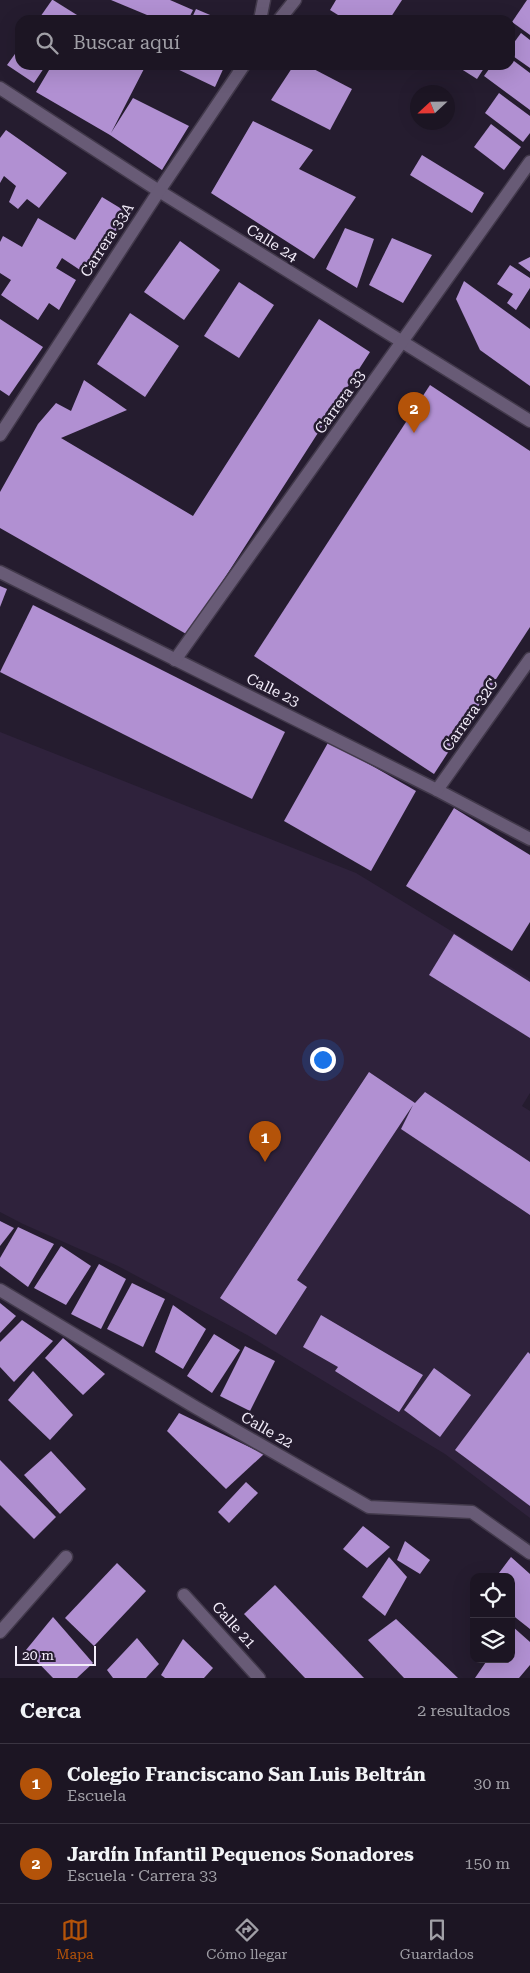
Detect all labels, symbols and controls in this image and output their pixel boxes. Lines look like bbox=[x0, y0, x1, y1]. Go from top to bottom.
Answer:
search box bbox=[15, 15, 515, 70]
icon: search bbox=[33, 29, 61, 57]
text: Buscar aquí bbox=[73, 31, 180, 54]
north arrow bbox=[410, 85, 455, 130]
street label: Carrera 33A bbox=[76, 199, 138, 280]
street label: Calle 24 bbox=[243, 220, 301, 266]
street label: Carrera 33 bbox=[311, 367, 369, 437]
pin: 2 bbox=[398, 392, 430, 433]
street label: Calle 23 bbox=[243, 669, 303, 711]
street label: Carrera 32C bbox=[438, 675, 502, 755]
your location bbox=[310, 1047, 336, 1073]
pin: 1 bbox=[249, 1121, 281, 1162]
street label: Calle 22 bbox=[238, 1408, 296, 1452]
map controls bbox=[470, 1573, 515, 1663]
button: locate bbox=[470, 1573, 515, 1618]
street label: Calle 21 bbox=[208, 1598, 260, 1652]
button: layers bbox=[470, 1618, 515, 1663]
scale bar bbox=[15, 1643, 96, 1666]
text: 20 m bbox=[22, 1647, 54, 1663]
text: Cerca bbox=[20, 1699, 81, 1723]
text: 2 resultados bbox=[417, 1701, 510, 1720]
text: Colegio Franciscano San Luis Beltrán bbox=[67, 1763, 426, 1786]
text: 1 bbox=[32, 1774, 40, 1793]
text: 30 m bbox=[473, 1774, 510, 1793]
text: Escuela bbox=[67, 1786, 126, 1805]
text: Jardín Infantil Pequenos Sonadores bbox=[67, 1843, 414, 1866]
text: 2 bbox=[32, 1854, 40, 1873]
text: 150 m bbox=[464, 1854, 510, 1873]
text: Escuela · Carrera 33 bbox=[67, 1866, 217, 1885]
tab: Mapa bbox=[56, 1916, 94, 1962]
tab: Cómo llegar bbox=[206, 1916, 287, 1962]
tab: Guardados bbox=[400, 1916, 474, 1962]

